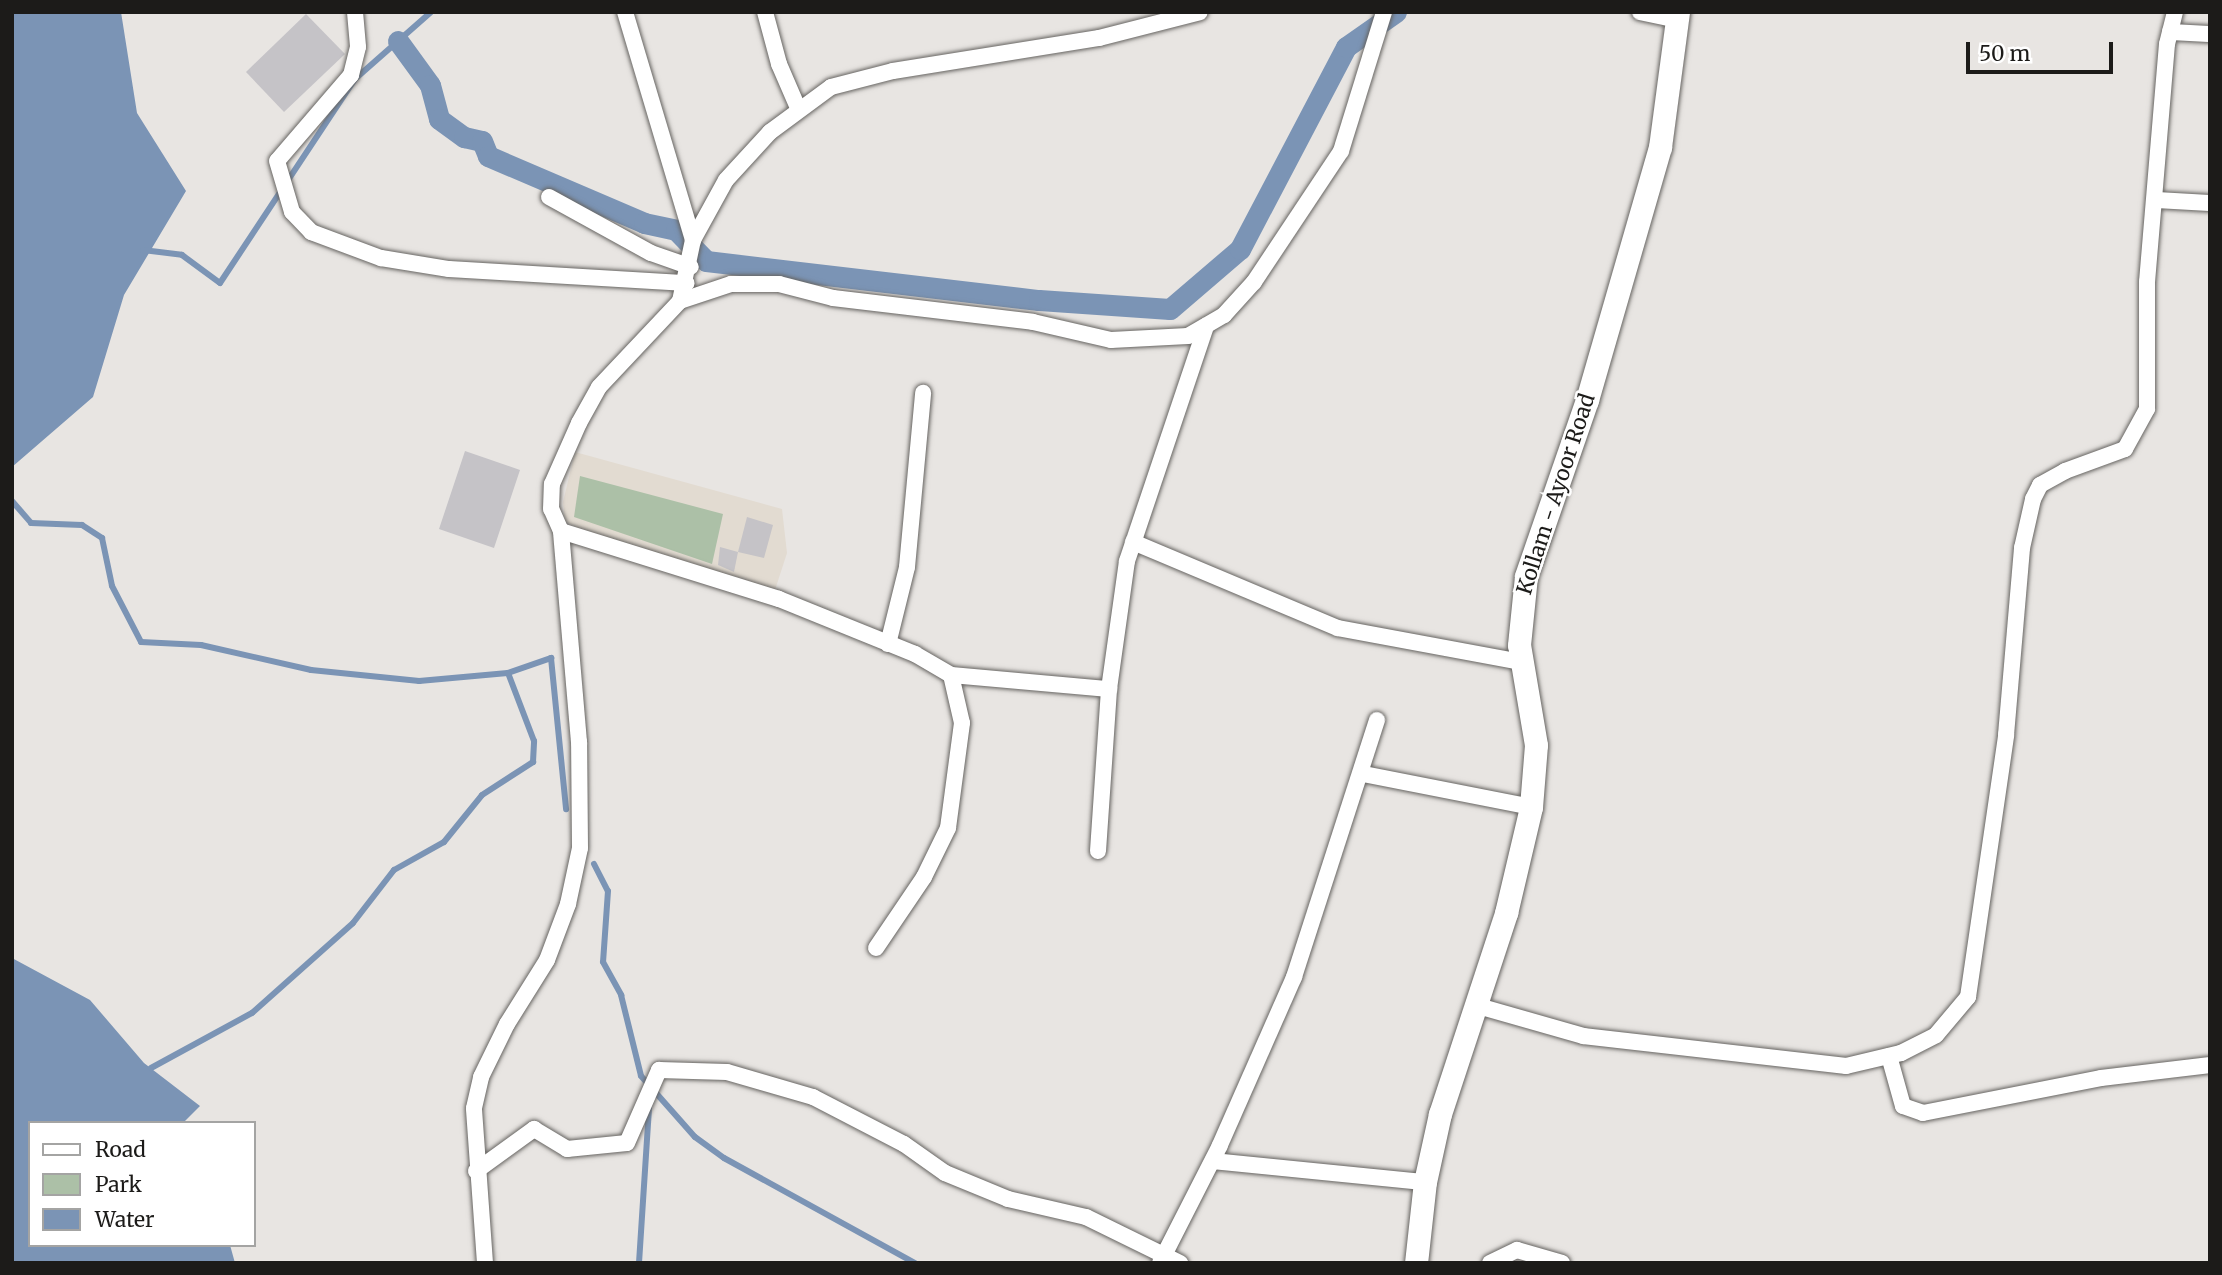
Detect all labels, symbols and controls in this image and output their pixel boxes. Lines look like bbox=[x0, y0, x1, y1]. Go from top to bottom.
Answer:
scale bar bbox=[1970, 28, 2117, 72]
text: 50 m bbox=[1979, 40, 2030, 67]
street label: Kollam - Ayoor Road bbox=[1512, 390, 1600, 598]
legend bbox=[28, 1121, 256, 1247]
text: Road bbox=[95, 1136, 146, 1163]
text: Park bbox=[95, 1171, 142, 1198]
text: Water bbox=[95, 1206, 154, 1233]

